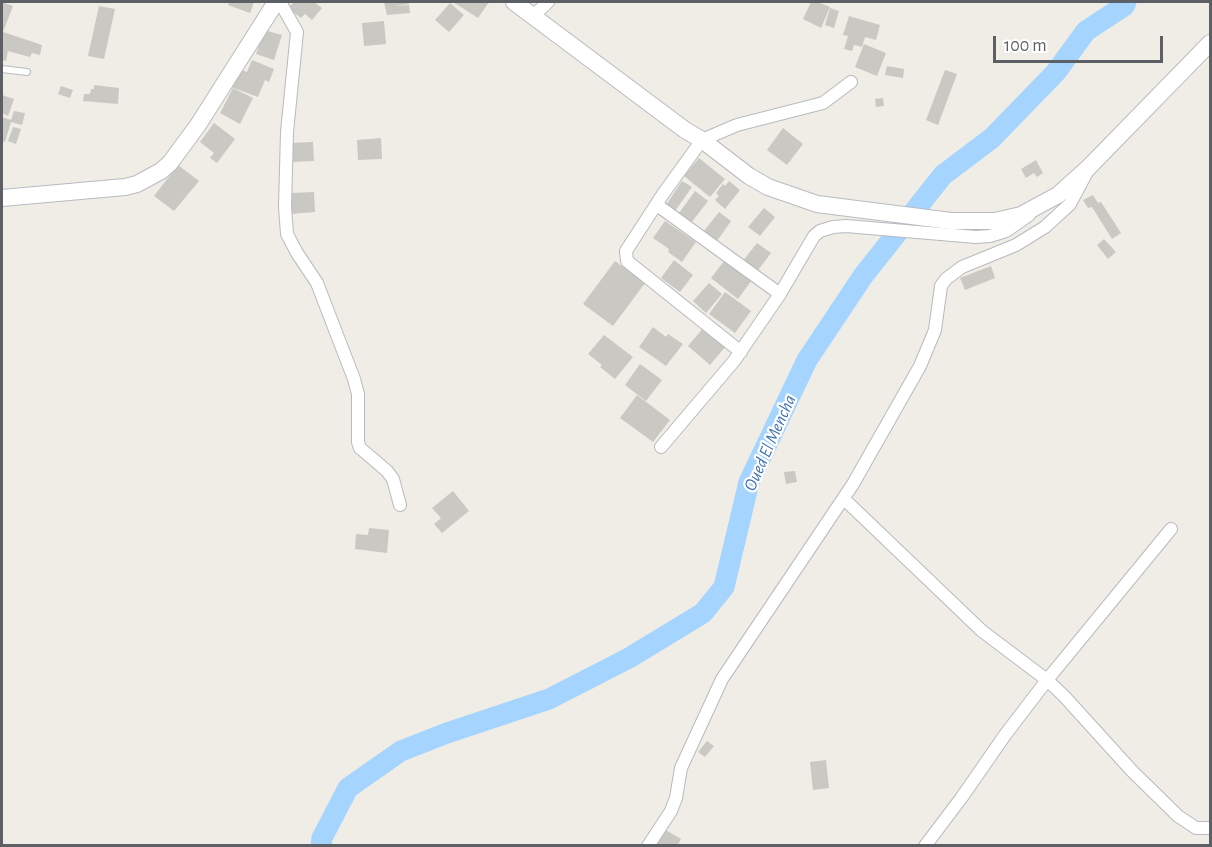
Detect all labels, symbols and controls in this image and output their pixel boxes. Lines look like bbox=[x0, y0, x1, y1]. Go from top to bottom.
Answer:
scale bar bbox=[996, 24, 1166, 62]
text: 100 m bbox=[1004, 37, 1047, 55]
water label: Oued El Mencha bbox=[739, 392, 801, 494]

